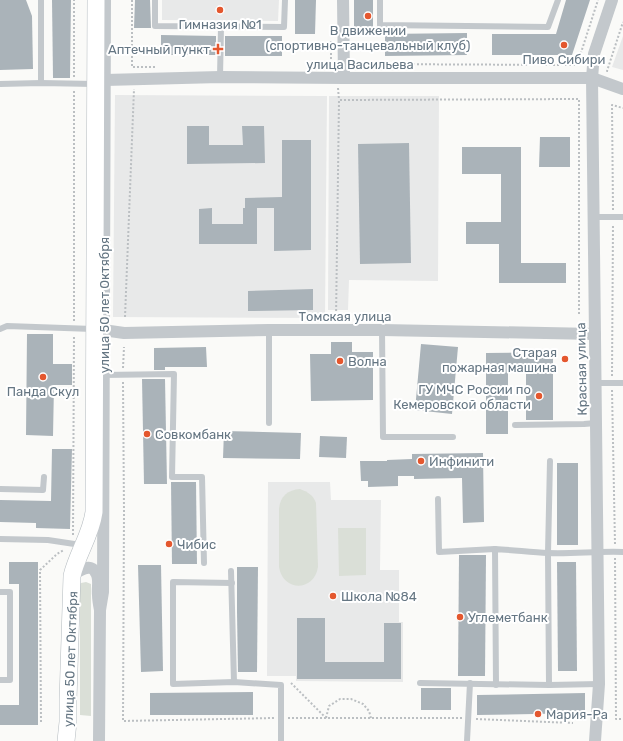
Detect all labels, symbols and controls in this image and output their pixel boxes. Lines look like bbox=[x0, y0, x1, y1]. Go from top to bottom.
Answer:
marker: Гимназия №1 bbox=[215, 5, 225, 15]
marker: В движении (спортивно-танцевальный клуб) bbox=[363, 11, 373, 21]
place label: Гимназия №1 bbox=[178, 17, 262, 32]
place label: В движении (спортивно-танцевальный клуб) bbox=[266, 23, 470, 53]
marker: Пиво Сибири bbox=[559, 40, 569, 50]
place label: Аптечный пункт bbox=[108, 42, 210, 57]
marker: Аптечный пункт bbox=[213, 44, 223, 54]
place label: Пиво Сибири bbox=[523, 52, 605, 67]
street label: улица Васильева bbox=[306, 57, 414, 72]
street label: улица 50 лет Октября bbox=[97, 237, 112, 373]
street label: Томская улица bbox=[299, 309, 391, 324]
street label: Красная улица bbox=[573, 322, 590, 416]
place label: Старая пожарная машина bbox=[442, 345, 557, 375]
place label: Волна bbox=[348, 354, 387, 369]
marker: Старая пожарная машина bbox=[560, 354, 570, 364]
marker: Волна bbox=[335, 356, 345, 366]
marker: Панда Скул bbox=[38, 372, 48, 382]
place label: ГУ МЧС России по Кемеровской области bbox=[393, 382, 531, 412]
place label: Панда Скул bbox=[7, 384, 79, 399]
marker: ГУ МЧС России по Кемеровской области bbox=[534, 391, 544, 401]
place label: Совкомбанк bbox=[155, 427, 231, 442]
marker: Совкомбанк bbox=[142, 429, 152, 439]
place label: Инфинити bbox=[429, 454, 494, 469]
marker: Инфинити bbox=[416, 456, 426, 466]
place label: Чибис bbox=[177, 537, 216, 552]
marker: Чибис bbox=[164, 539, 174, 549]
place label: Школа №84 bbox=[341, 589, 417, 604]
street label: улица 50 лет Октября bbox=[61, 591, 80, 727]
marker: Школа №84 bbox=[328, 591, 338, 601]
place label: Углеметбанк bbox=[468, 610, 548, 625]
marker: Углеметбанк bbox=[455, 612, 465, 622]
place label: Мария-Ра bbox=[546, 707, 608, 722]
marker: Мария-Ра bbox=[533, 709, 543, 719]

